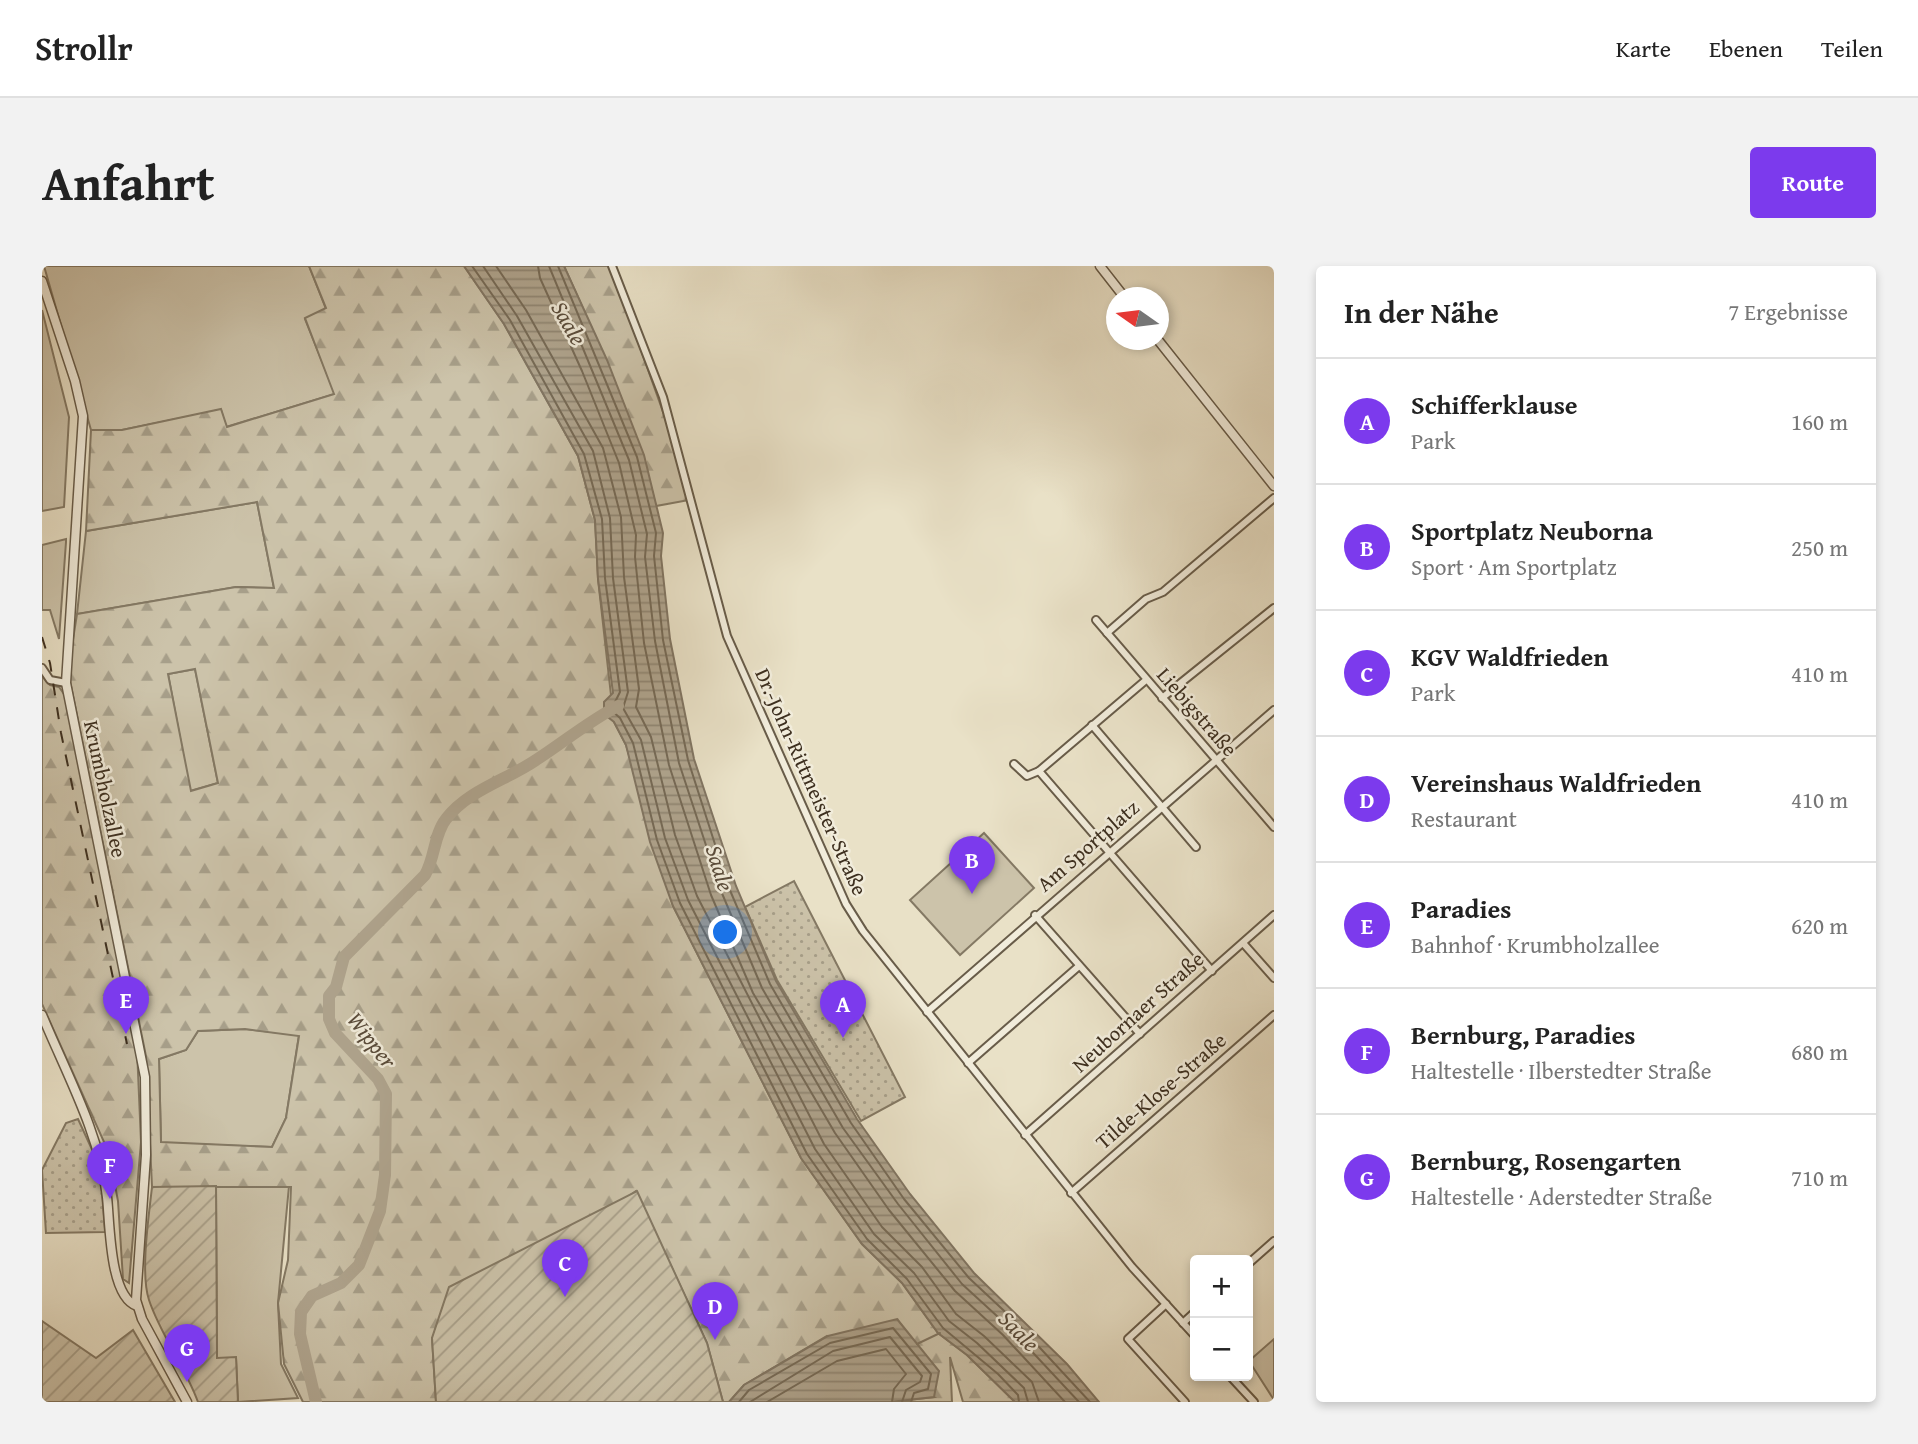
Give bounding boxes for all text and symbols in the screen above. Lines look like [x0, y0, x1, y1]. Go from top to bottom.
text: Strollr [35, 24, 133, 72]
text: Karte [1616, 31, 1671, 66]
text: Ebenen [1709, 31, 1783, 66]
text: Teilen [1821, 31, 1883, 66]
text: Anfahrt [42, 146, 215, 218]
button: Route [1750, 147, 1876, 218]
north arrow [1106, 287, 1169, 350]
text: In der Nähe [1344, 290, 1499, 334]
water label: Saale [544, 294, 595, 351]
text: 7 Ergebnisse [1728, 295, 1848, 328]
text: Schifferklause [1411, 385, 1578, 424]
text: A [1360, 405, 1374, 438]
text: 160 m [1791, 405, 1848, 438]
text: Park [1411, 424, 1455, 457]
text: Sportplatz Neuborna [1411, 511, 1653, 550]
text: B [1360, 531, 1374, 564]
text: 250 m [1791, 531, 1848, 564]
text: Sport · Am Sportplatz [1411, 550, 1617, 583]
text: KGV Waldfrieden [1411, 637, 1609, 676]
text: C [1360, 657, 1374, 690]
text: 410 m [1791, 657, 1848, 690]
street label: Liebigstraße [1150, 660, 1245, 763]
street label: Dr.-John-Rittmeister-Straße [747, 663, 876, 900]
text: Park [1411, 676, 1455, 709]
street label: Krumbholzallee [76, 717, 135, 860]
text: Vereinshaus Waldfrieden [1411, 763, 1701, 802]
text: D [1360, 783, 1374, 816]
text: 410 m [1791, 783, 1848, 816]
street label: Am Sportplatz [1030, 792, 1146, 899]
text: Restaurant [1411, 802, 1517, 835]
pin: B [949, 836, 995, 894]
water label: Saale [698, 841, 743, 895]
text: Paradies [1411, 889, 1511, 928]
text: E [1361, 909, 1373, 942]
text: 620 m [1791, 909, 1848, 942]
your location [708, 915, 742, 949]
text: Bahnhof · Krumbholzallee [1411, 928, 1660, 961]
street label: Neubornaer Straße [1065, 944, 1211, 1079]
pin: E [103, 976, 149, 1034]
pin: A [820, 980, 866, 1038]
water label: Wipper [340, 1004, 406, 1076]
text: Bernburg, Paradies [1411, 1015, 1635, 1054]
street label: Tilde-Klose-Straße [1088, 1025, 1233, 1156]
text: F [1361, 1035, 1373, 1068]
text: 680 m [1791, 1035, 1848, 1068]
text: Haltestelle · Ilberstedter Straße [1411, 1054, 1711, 1087]
pin: F [87, 1141, 133, 1199]
text: Bernburg, Rosengarten [1411, 1141, 1681, 1180]
text: G [1360, 1161, 1374, 1194]
text: 710 m [1791, 1161, 1848, 1194]
text: Haltestelle · Aderstedter Straße [1411, 1180, 1712, 1213]
pin: C [542, 1239, 588, 1297]
map controls [1190, 1255, 1253, 1381]
button: + [1190, 1255, 1253, 1318]
pin: D [692, 1282, 738, 1340]
water label: Saale [991, 1302, 1047, 1359]
button: − [1190, 1318, 1253, 1381]
pin: G [164, 1324, 210, 1382]

